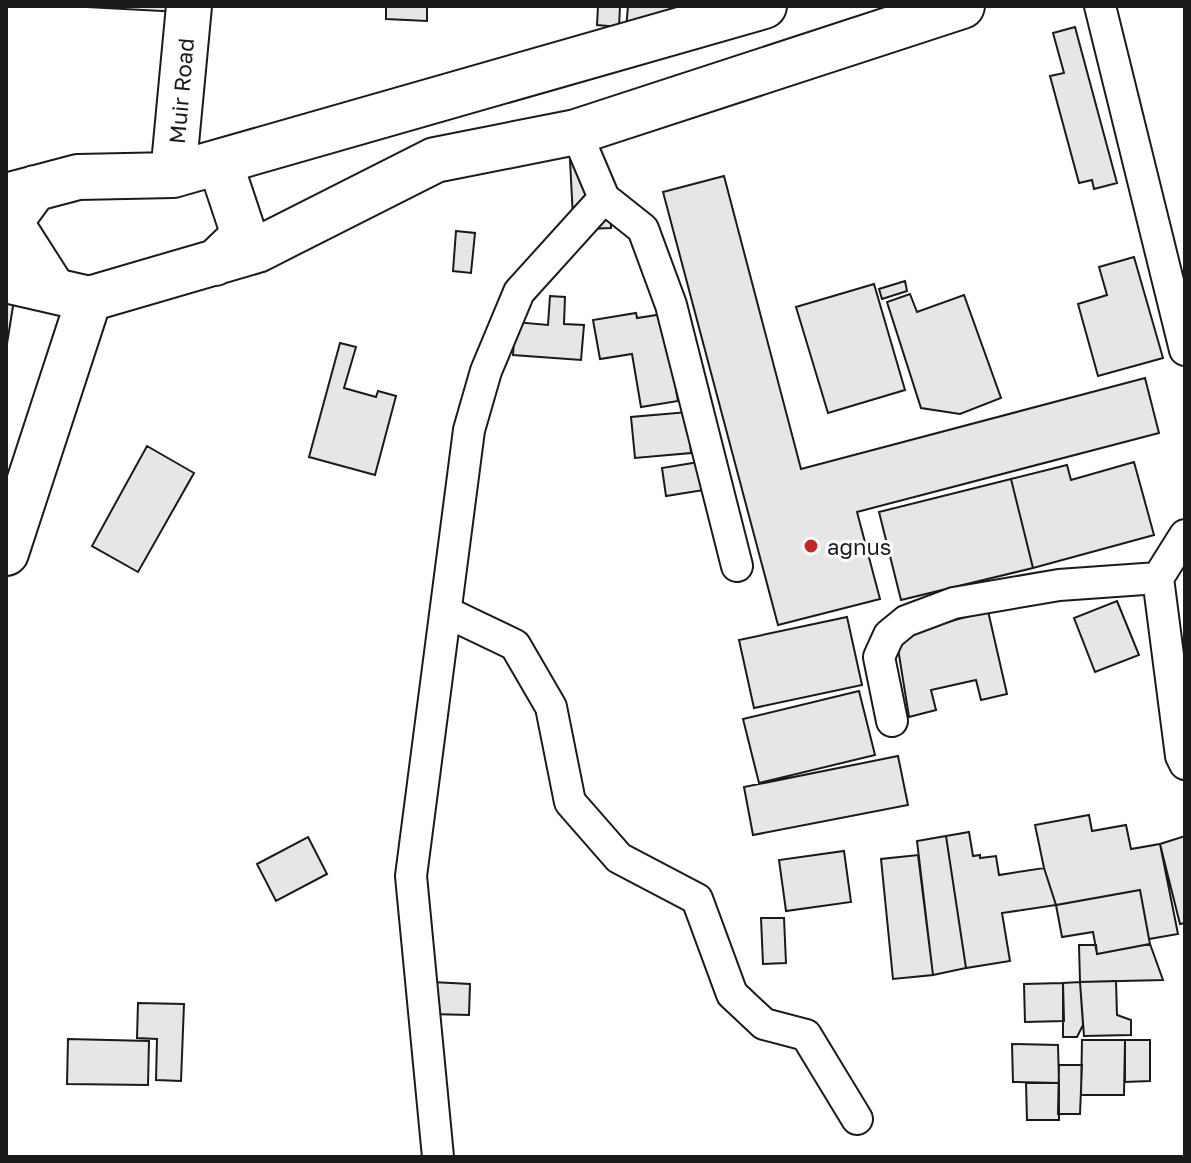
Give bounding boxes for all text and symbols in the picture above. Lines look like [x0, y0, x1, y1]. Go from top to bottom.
street label: Muir Road [163, 37, 199, 145]
place label: agnus [827, 533, 891, 560]
marker: agnus [802, 537, 820, 555]

